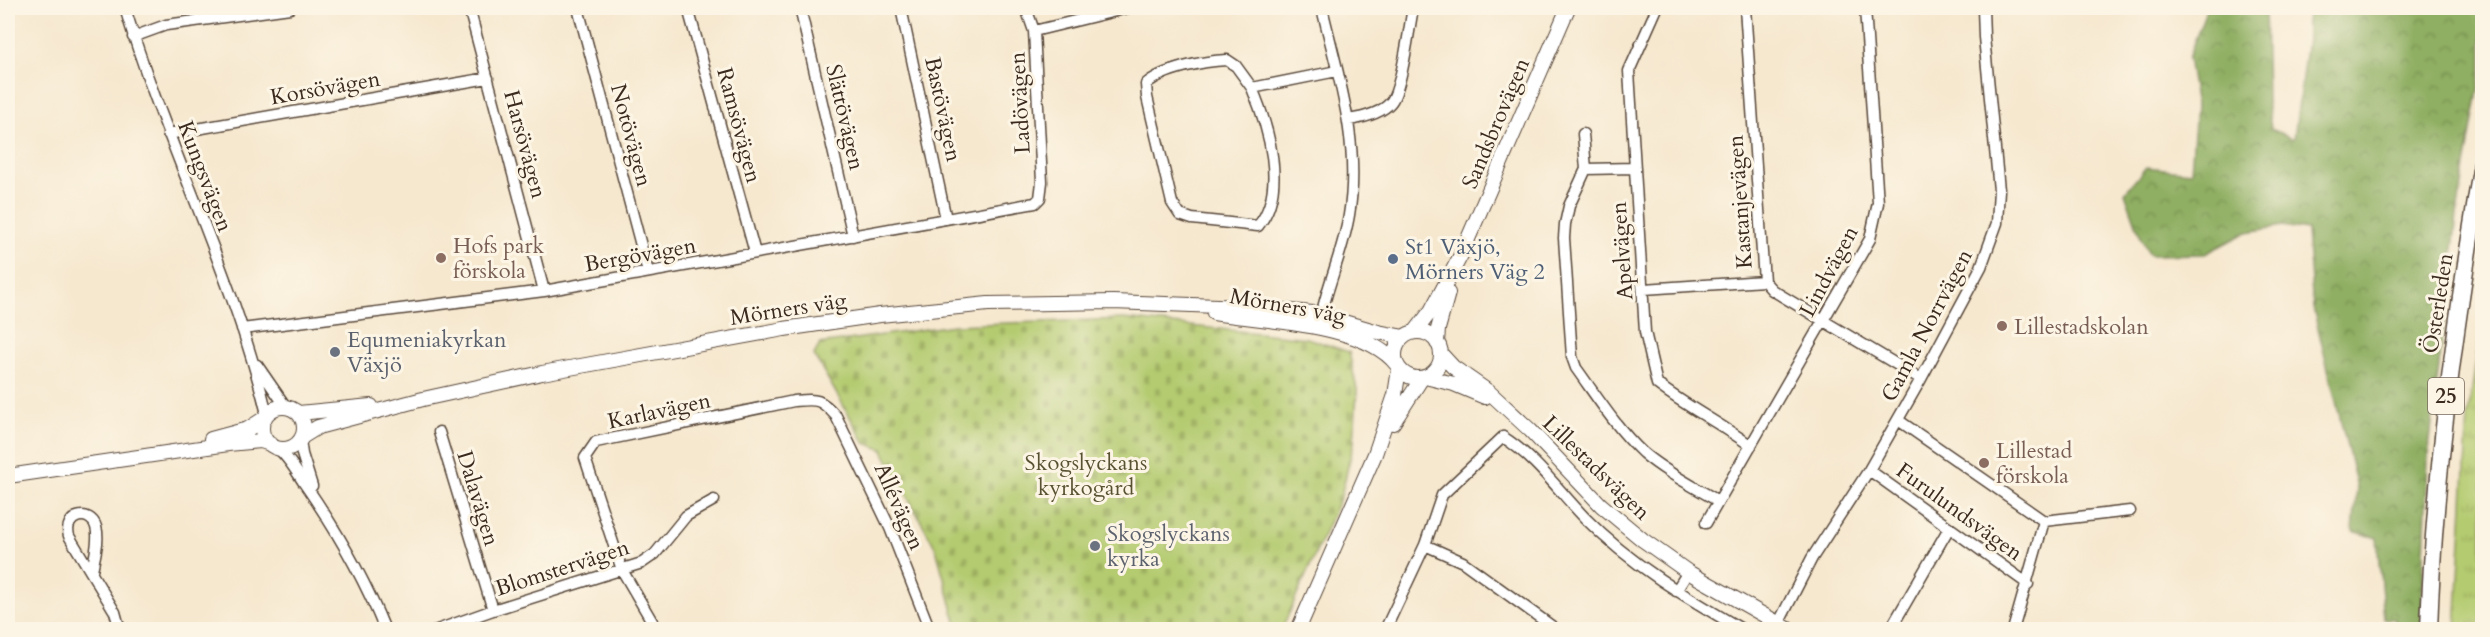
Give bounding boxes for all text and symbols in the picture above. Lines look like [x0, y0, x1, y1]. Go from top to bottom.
street label: Ladövägen [1002, 51, 1038, 155]
street label: Sandsbrovägen [1455, 53, 1537, 193]
street label: Bastövägen [917, 54, 969, 165]
street label: Slättövägen [818, 61, 872, 174]
street label: Korsövägen [268, 63, 383, 112]
street label: Ramsövägen [709, 64, 769, 187]
street label: Notövägen [603, 81, 659, 190]
street label: Harsövägen [496, 87, 554, 202]
street label: Kungsvägen [170, 117, 240, 236]
street label: Kastanjevägen [1720, 134, 1760, 270]
street label: Apelvägen [1604, 200, 1640, 301]
street label: Lindvägen [1792, 220, 1866, 322]
street label: Bergövägen [582, 230, 699, 280]
place label: Hofs park förskola [453, 231, 544, 286]
place label: St1 Växjö, Mörners Väg 2 [1405, 232, 1545, 287]
street label: Gamla Norrvägen [1874, 243, 1980, 407]
street label: Österleden [2415, 250, 2461, 355]
marker: Hofs park förskola [434, 251, 448, 265]
marker: St1 Växjö, Mörners Väg 2 [1386, 252, 1400, 266]
street label: Mörners väg [1227, 281, 1349, 331]
street label: Mörners väg [728, 285, 849, 333]
place label: Lillestadskolan [2014, 312, 2149, 342]
marker: Lillestadskolan [1995, 319, 2009, 333]
place label: Equmeniakyrkan Växjö [347, 325, 507, 380]
marker: Equmeniakyrkan Växjö [328, 345, 342, 359]
road number: 25 [2428, 378, 2464, 414]
street label: Karlavägen [605, 385, 714, 437]
street label: Lillestadsvägen [1536, 409, 1657, 527]
place label: Lillestad förskola [1996, 436, 2072, 491]
street label: Dalavägen [449, 447, 507, 550]
park label: Skogslyckans kyrkogård [1025, 448, 1147, 503]
street label: Furulundsvägen [1890, 456, 2029, 568]
marker: Lillestad förskola [1977, 456, 1991, 470]
street label: Allévägen [867, 458, 932, 555]
place label: Skogslyckans kyrka [1107, 519, 1230, 574]
street label: Blomstervägen [492, 532, 634, 604]
marker: Skogslyckans kyrka [1088, 539, 1102, 553]

